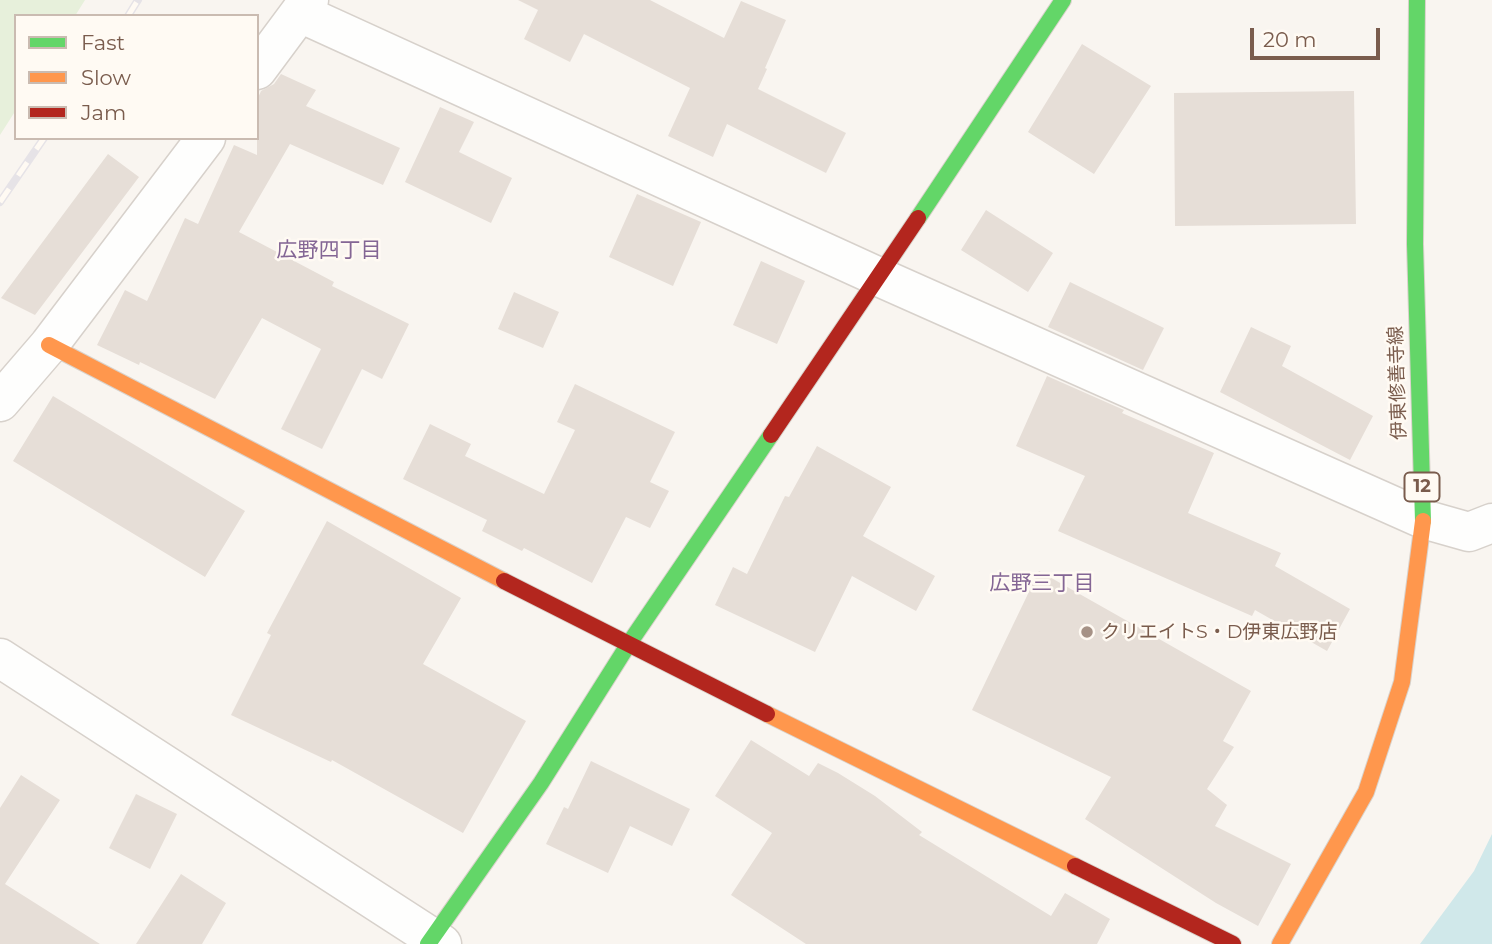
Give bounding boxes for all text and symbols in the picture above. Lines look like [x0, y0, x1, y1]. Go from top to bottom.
legend [14, 14, 259, 140]
scale bar [1254, 14, 1384, 58]
text: 20 m [1263, 27, 1317, 52]
text: Fast [81, 30, 125, 55]
text: Slow [81, 65, 131, 90]
text: Jam [81, 100, 126, 125]
district label: 広野四丁目 [277, 238, 381, 264]
street label: 伊東修善寺線 [1385, 326, 1411, 440]
road number: 12 [1404, 472, 1440, 502]
district label: 広野三丁目 [990, 571, 1094, 597]
place label: クリエイトS・D伊東広野店 [1101, 621, 1337, 643]
marker: クリエイトS・D伊東広野店 [1079, 624, 1095, 640]

